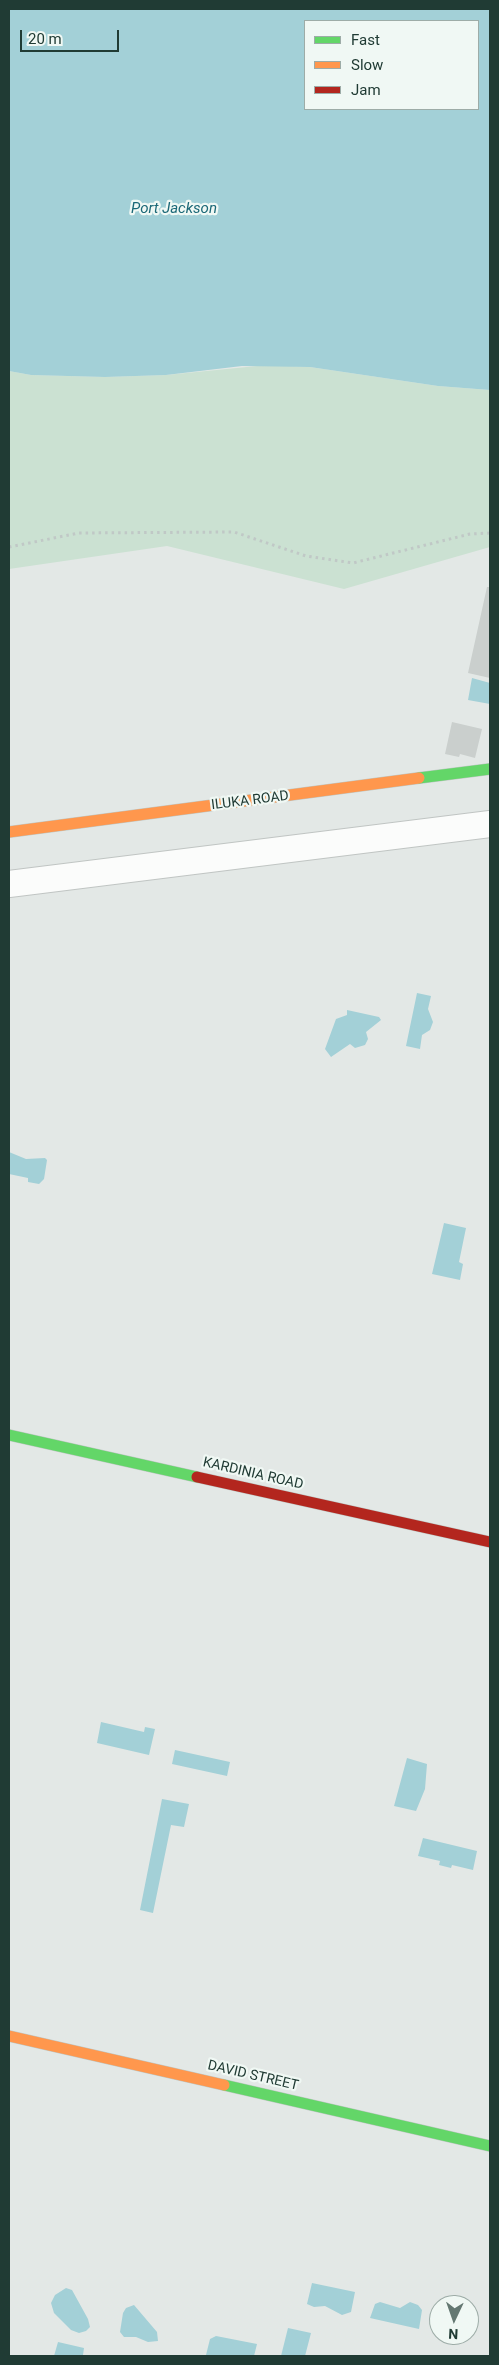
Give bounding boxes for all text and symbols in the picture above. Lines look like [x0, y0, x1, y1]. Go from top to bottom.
scale bar [22, 20, 121, 52]
legend [304, 20, 479, 110]
text: 20 m [28, 30, 62, 48]
text: Fast [351, 31, 380, 49]
text: Slow [351, 56, 383, 74]
text: Jam [351, 81, 381, 99]
water label: Port Jackson [131, 200, 217, 218]
street label: ILUKA ROAD [210, 788, 290, 814]
street label: KARDINIA ROAD [201, 1454, 305, 1494]
street label: DAVID STREET [206, 2057, 300, 2095]
north arrow [429, 2295, 479, 2345]
text: N [448, 2326, 459, 2342]

